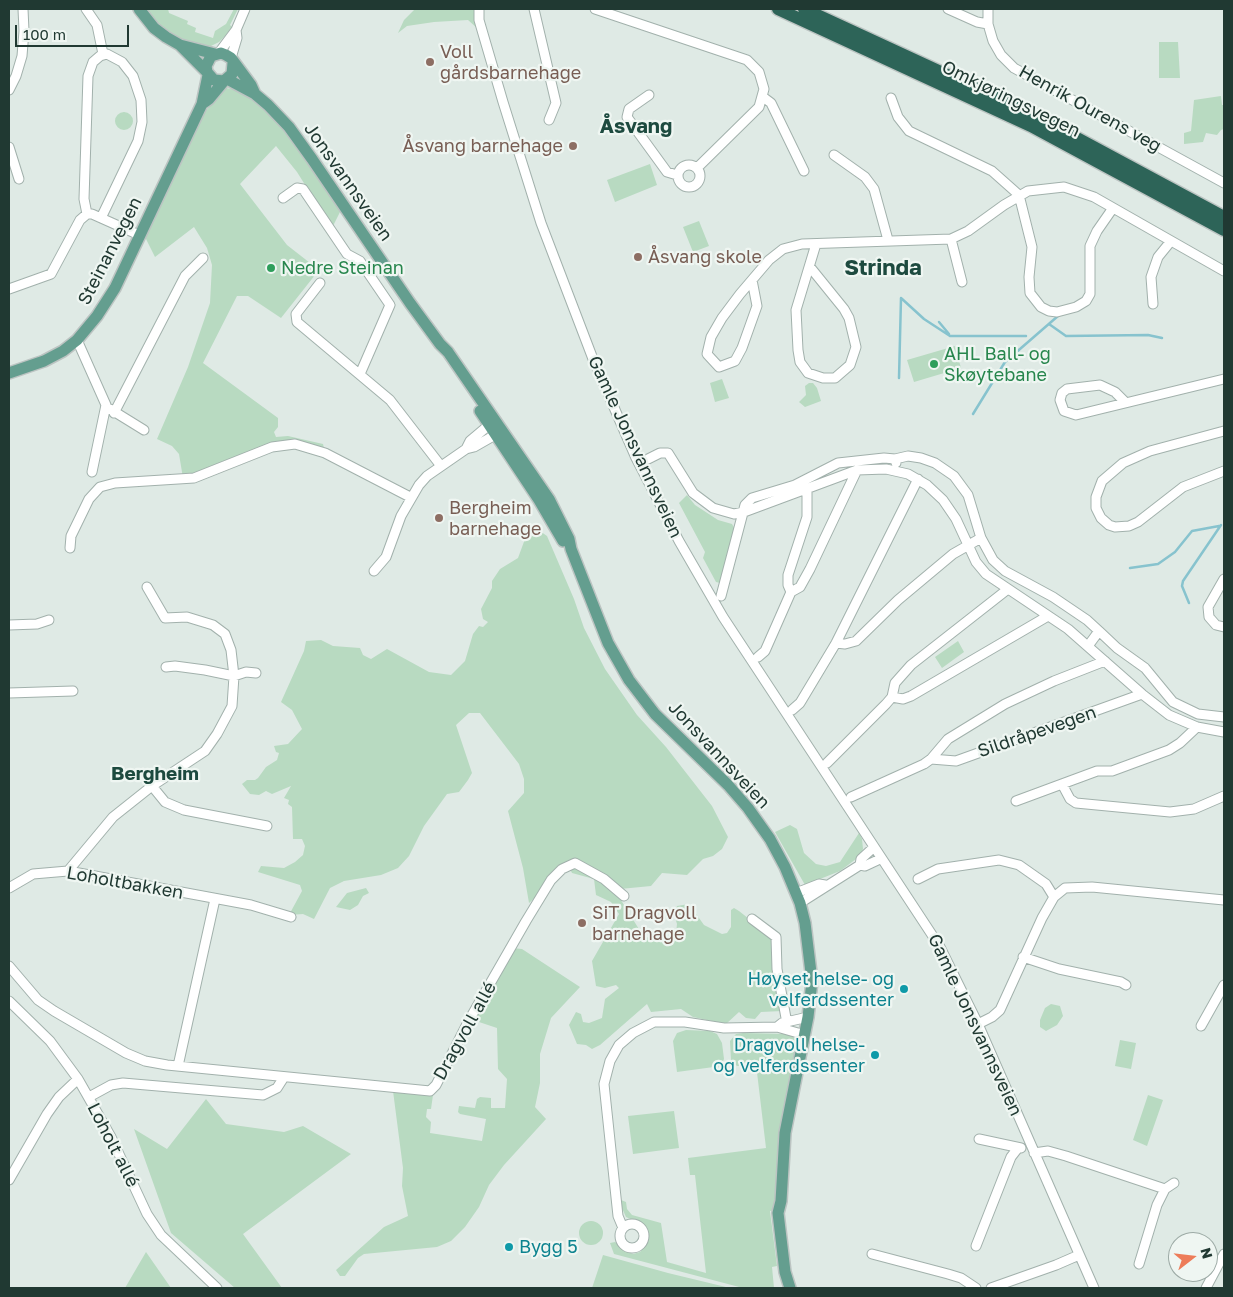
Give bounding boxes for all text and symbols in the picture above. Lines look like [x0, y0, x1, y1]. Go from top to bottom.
scale bar [18, 15, 131, 47]
text: 100 m [23, 25, 66, 43]
place label: Voll gårdsbarnehage [440, 41, 581, 84]
marker: Voll gårdsbarnehage [424, 56, 436, 68]
street label: Omkjøringsvegen [938, 56, 1084, 142]
street label: Henrik Ourens veg [1015, 61, 1165, 157]
district label: Åsvang [600, 115, 672, 139]
street label: Jonsvannsveien [299, 119, 397, 245]
place label: Åsvang barnehage [403, 135, 563, 157]
marker: Åsvang barnehage [567, 140, 579, 152]
street label: Steinanvegen [74, 193, 146, 309]
place label: Åsvang skole [648, 246, 762, 268]
marker: Åsvang skole [632, 251, 644, 263]
district label: Strinda [844, 255, 922, 281]
place label: Nedre Steinan [281, 257, 404, 279]
marker: Nedre Steinan [265, 262, 277, 274]
place label: AHL Ball- og Skøytebane [944, 343, 1051, 386]
street label: Gamle Jonsvannsveien [583, 352, 687, 542]
marker: AHL Ball- og Skøytebane [928, 358, 940, 370]
place label: Bergheim barnehage [449, 497, 542, 540]
marker: Bergheim barnehage [433, 512, 445, 524]
street label: Jonsvannsveien [664, 697, 774, 813]
street label: Sildråpevegen [975, 702, 1099, 762]
district label: Bergheim [111, 763, 199, 785]
street label: Loholtbakken [65, 862, 185, 904]
place label: SiT Dragvoll barnehage [592, 902, 697, 944]
marker: SiT Dragvoll barnehage [576, 917, 588, 929]
street label: Gamle Jonsvannsveien [923, 930, 1027, 1120]
place label: Høyset helse- og velferdssenter [747, 968, 894, 1011]
street label: Dragvoll allé [429, 978, 501, 1084]
marker: Høyset helse- og velferdssenter [898, 983, 910, 995]
place label: Dragvoll helse- og velferdssenter [713, 1034, 865, 1076]
marker: Dragvoll helse- og velferdssenter [869, 1049, 881, 1061]
street label: Loholt allé [83, 1099, 143, 1191]
north arrow [1168, 1232, 1218, 1282]
place label: Bygg 5 [519, 1236, 578, 1258]
marker: Bygg 5 [503, 1241, 515, 1253]
text: N [1197, 1246, 1217, 1260]

